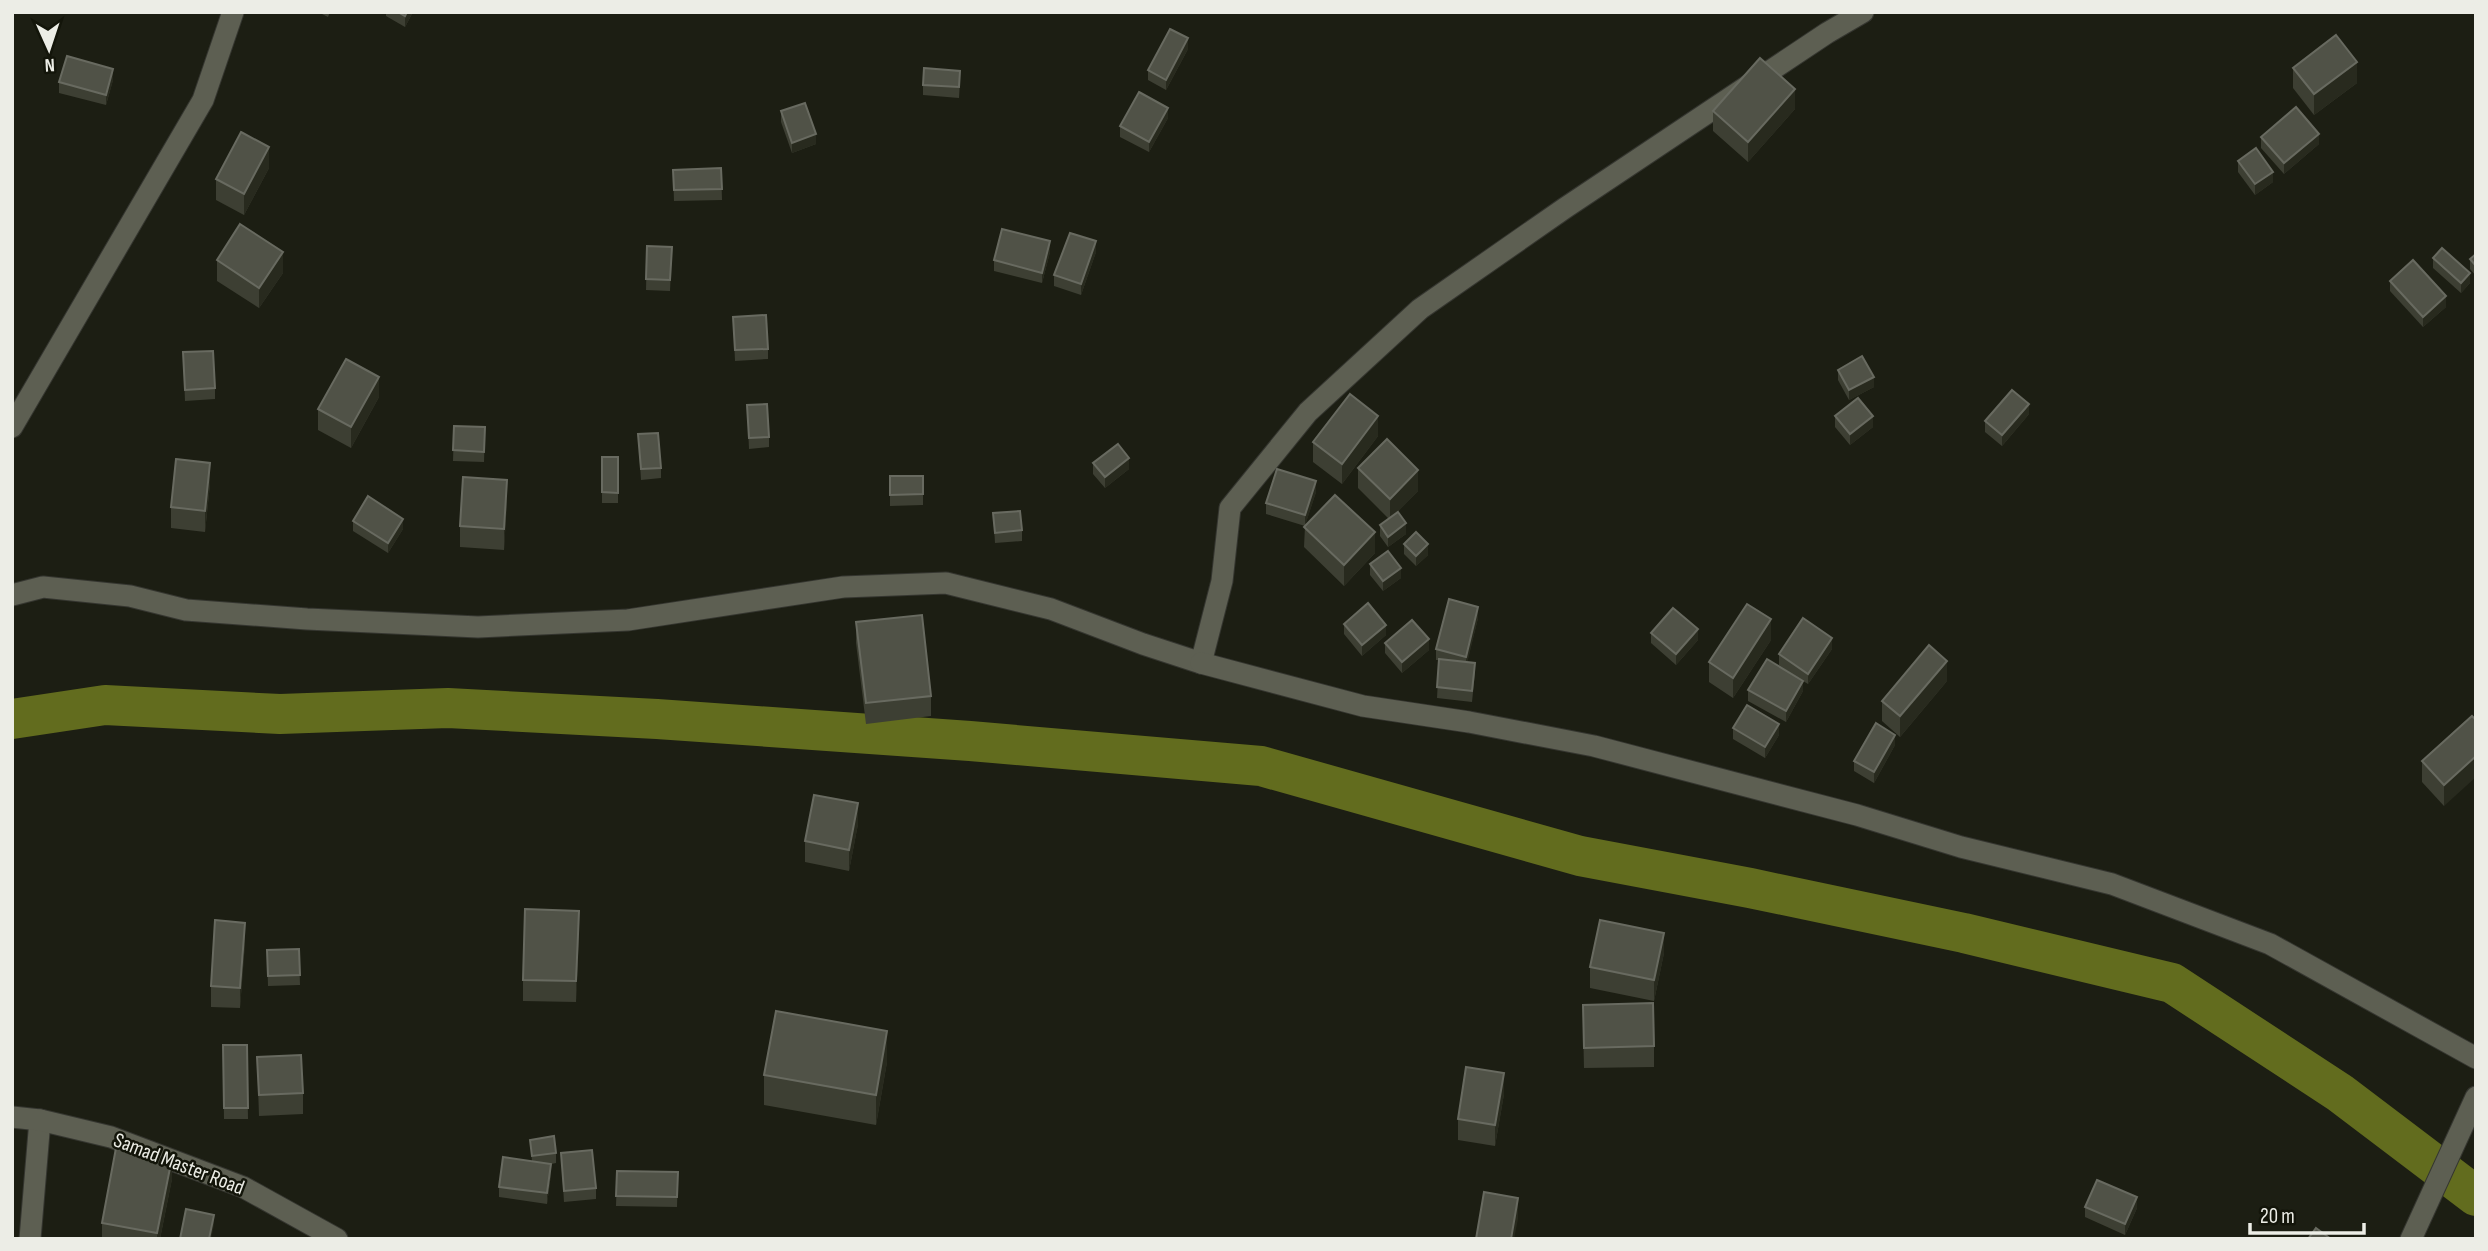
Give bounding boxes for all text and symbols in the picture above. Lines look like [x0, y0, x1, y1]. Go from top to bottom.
north arrow [14, 14, 84, 84]
text: N [44, 53, 55, 76]
street label: Samad Master Road [110, 1128, 248, 1200]
scale bar [2250, 1192, 2364, 1236]
text: 20 m [2260, 1204, 2295, 1229]

